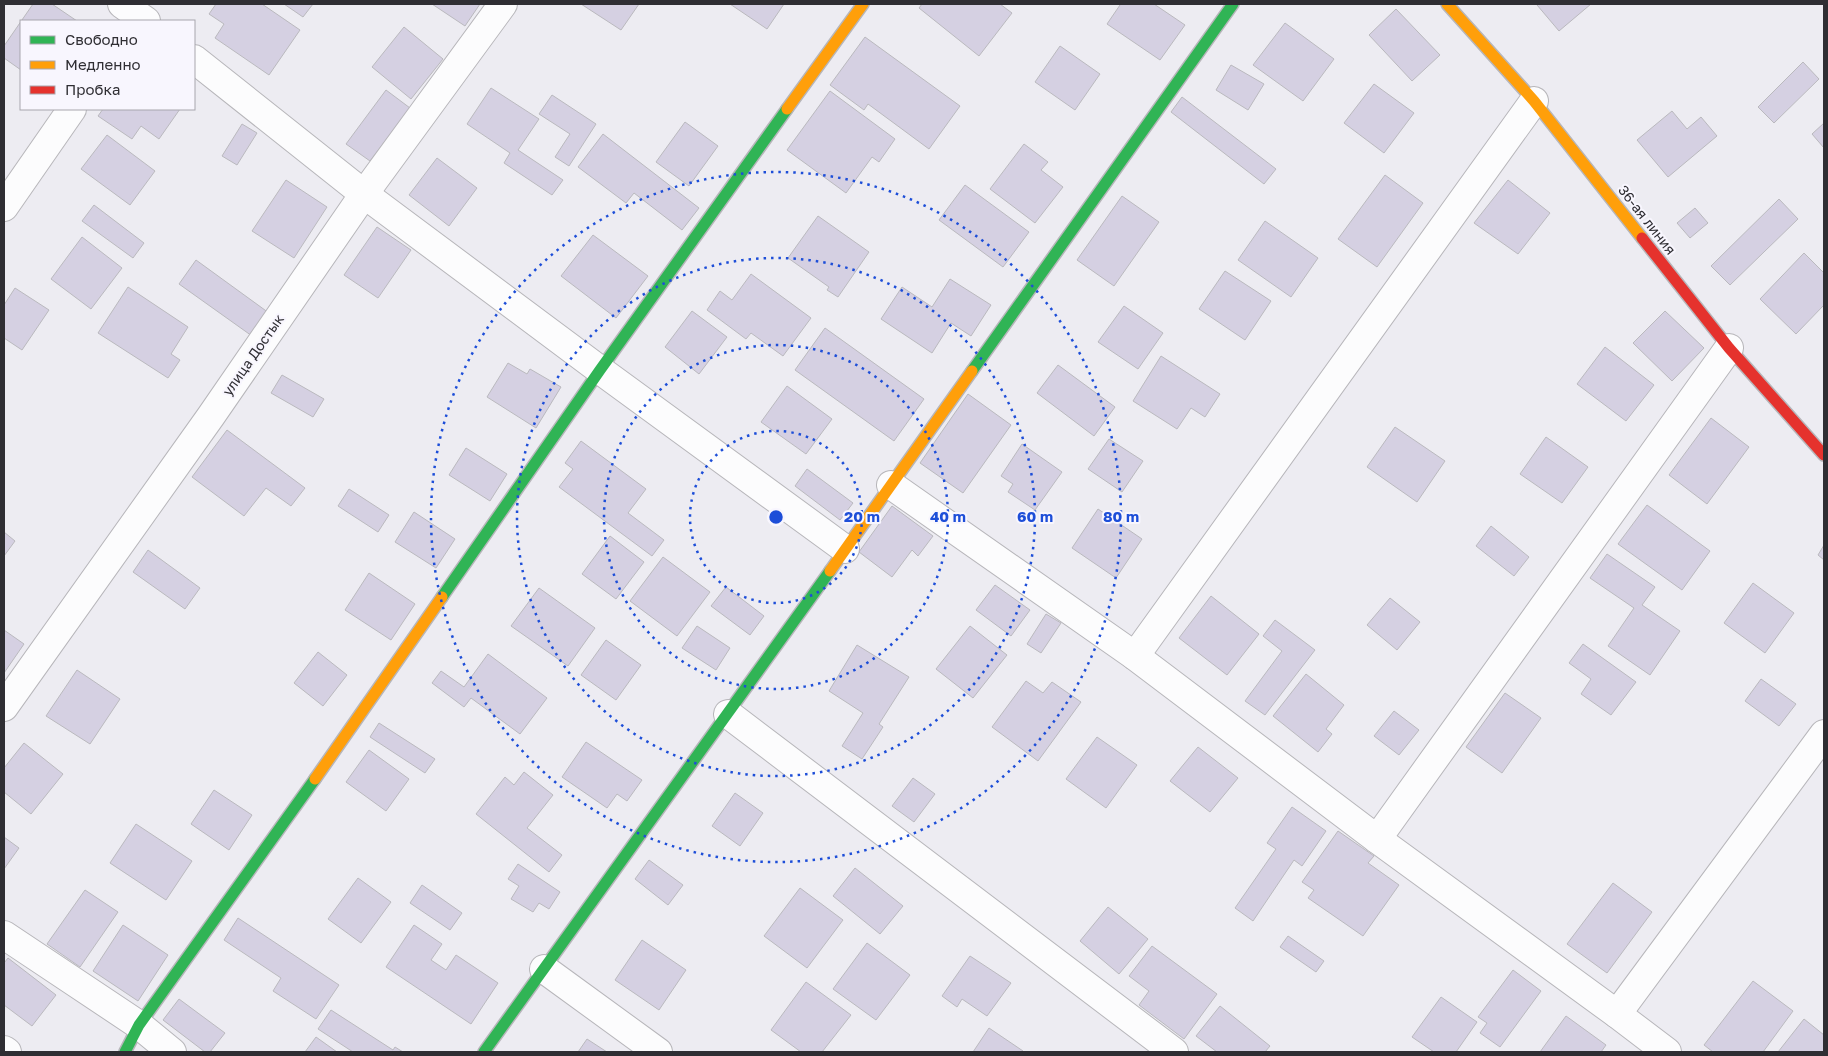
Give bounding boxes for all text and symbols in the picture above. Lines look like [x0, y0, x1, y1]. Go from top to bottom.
legend [20, 20, 195, 110]
text: Свободно [65, 30, 138, 48]
text: Медленно [65, 55, 141, 73]
text: Пробка [65, 80, 120, 98]
street label: 36-ая линия [1615, 182, 1680, 258]
street label: улица Достык [218, 311, 287, 399]
text: 20 m [844, 507, 880, 525]
text: 40 m [930, 507, 966, 525]
text: 60 m [1017, 507, 1053, 525]
text: 80 m [1103, 507, 1139, 525]
centre of rings [767, 508, 785, 526]

